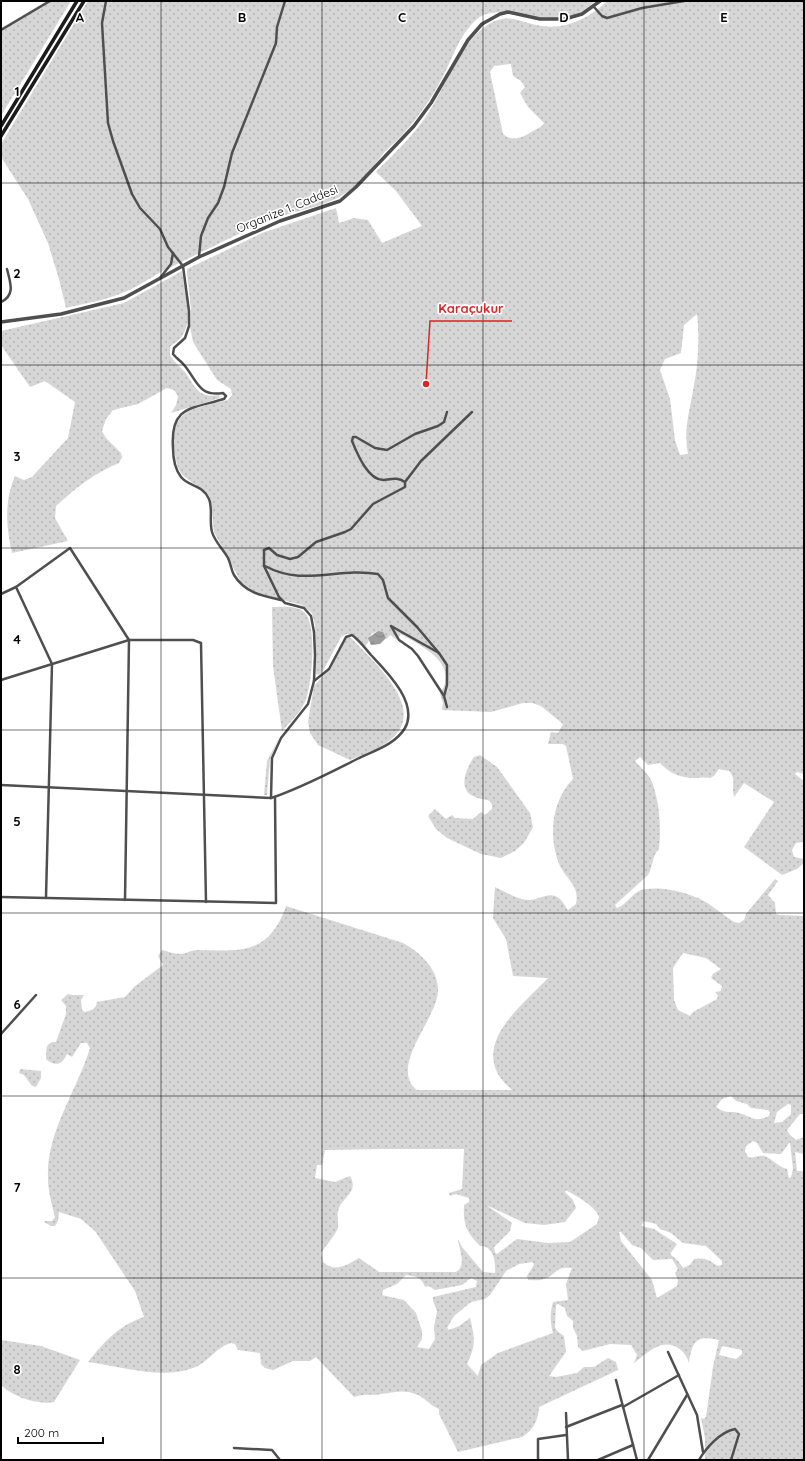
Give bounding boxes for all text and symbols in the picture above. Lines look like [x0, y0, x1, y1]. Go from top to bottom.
text: A [76, 9, 85, 25]
text: B [238, 9, 246, 25]
text: C [398, 9, 406, 25]
text: D [559, 9, 569, 25]
text: E [720, 9, 728, 25]
text: 1 [14, 83, 20, 99]
street label: Organize 1. Caddesi [234, 181, 340, 236]
text: 2 [13, 265, 21, 281]
callout: Karaçukur [430, 296, 512, 321]
text: Karaçukur [438, 300, 504, 316]
text: 3 [14, 448, 21, 464]
text: 4 [13, 631, 21, 647]
text: 5 [13, 813, 21, 829]
text: 6 [13, 996, 21, 1012]
text: 7 [13, 1179, 21, 1195]
text: 8 [13, 1361, 21, 1377]
scale bar [18, 1419, 103, 1445]
text: 200 m [24, 1425, 59, 1440]

